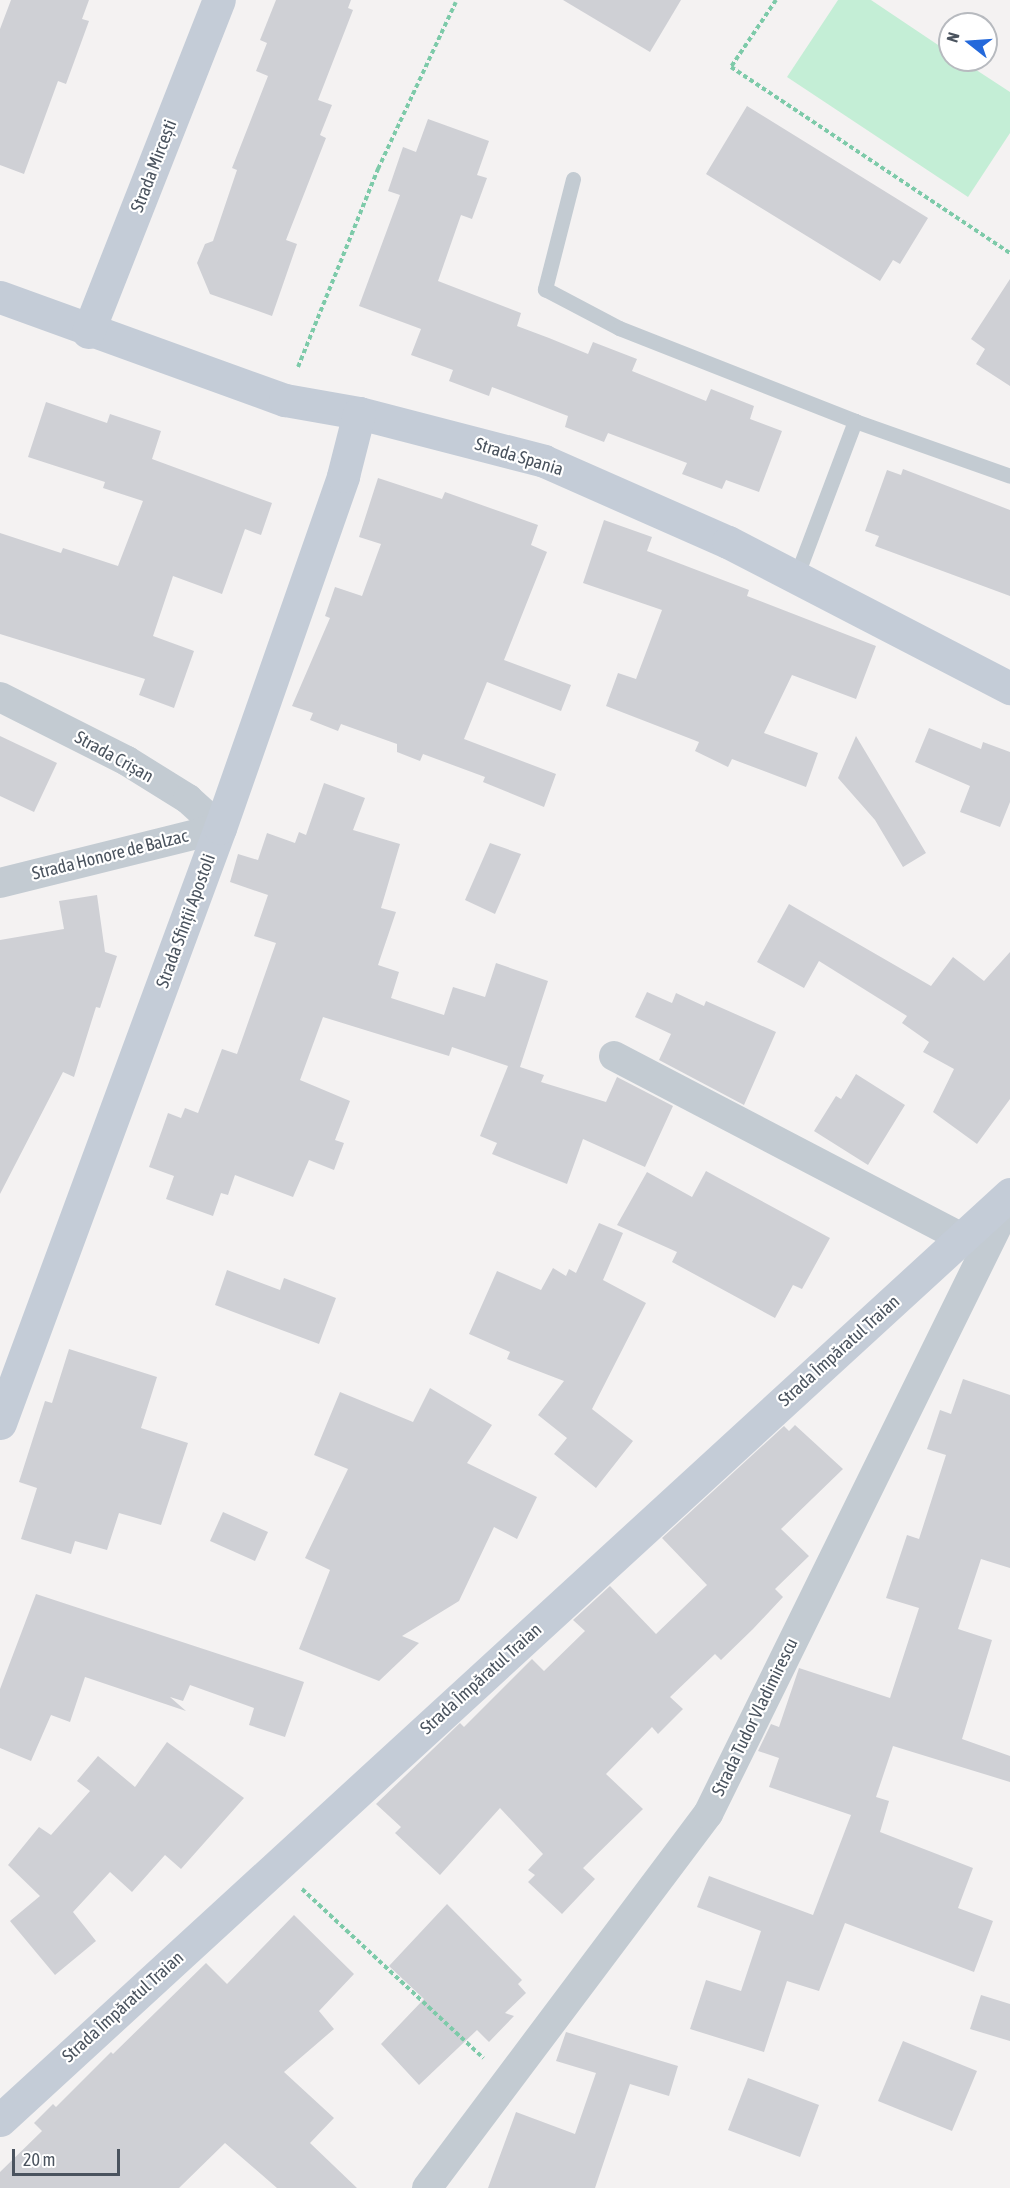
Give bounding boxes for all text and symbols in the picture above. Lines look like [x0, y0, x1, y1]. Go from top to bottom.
north arrow [938, 12, 998, 72]
text: N [943, 30, 963, 44]
street label: Strada Mircești [126, 117, 182, 215]
street label: Strada Spania [472, 433, 566, 481]
street label: Strada Crișan [71, 727, 157, 787]
street label: Strada Honore de Balzac [30, 825, 190, 885]
street label: Strada Sfinții Apostoli [152, 851, 220, 991]
street label: Strada Împăratul Traian [774, 1291, 904, 1411]
street label: Strada Împăratul Traian [416, 1619, 546, 1739]
street label: Strada Tudor Vladimirescu [707, 1635, 803, 1799]
street label: Strada Împăratul Traian [58, 1947, 188, 2067]
scale bar [15, 2137, 123, 2175]
text: 20 m [23, 2149, 55, 2170]

